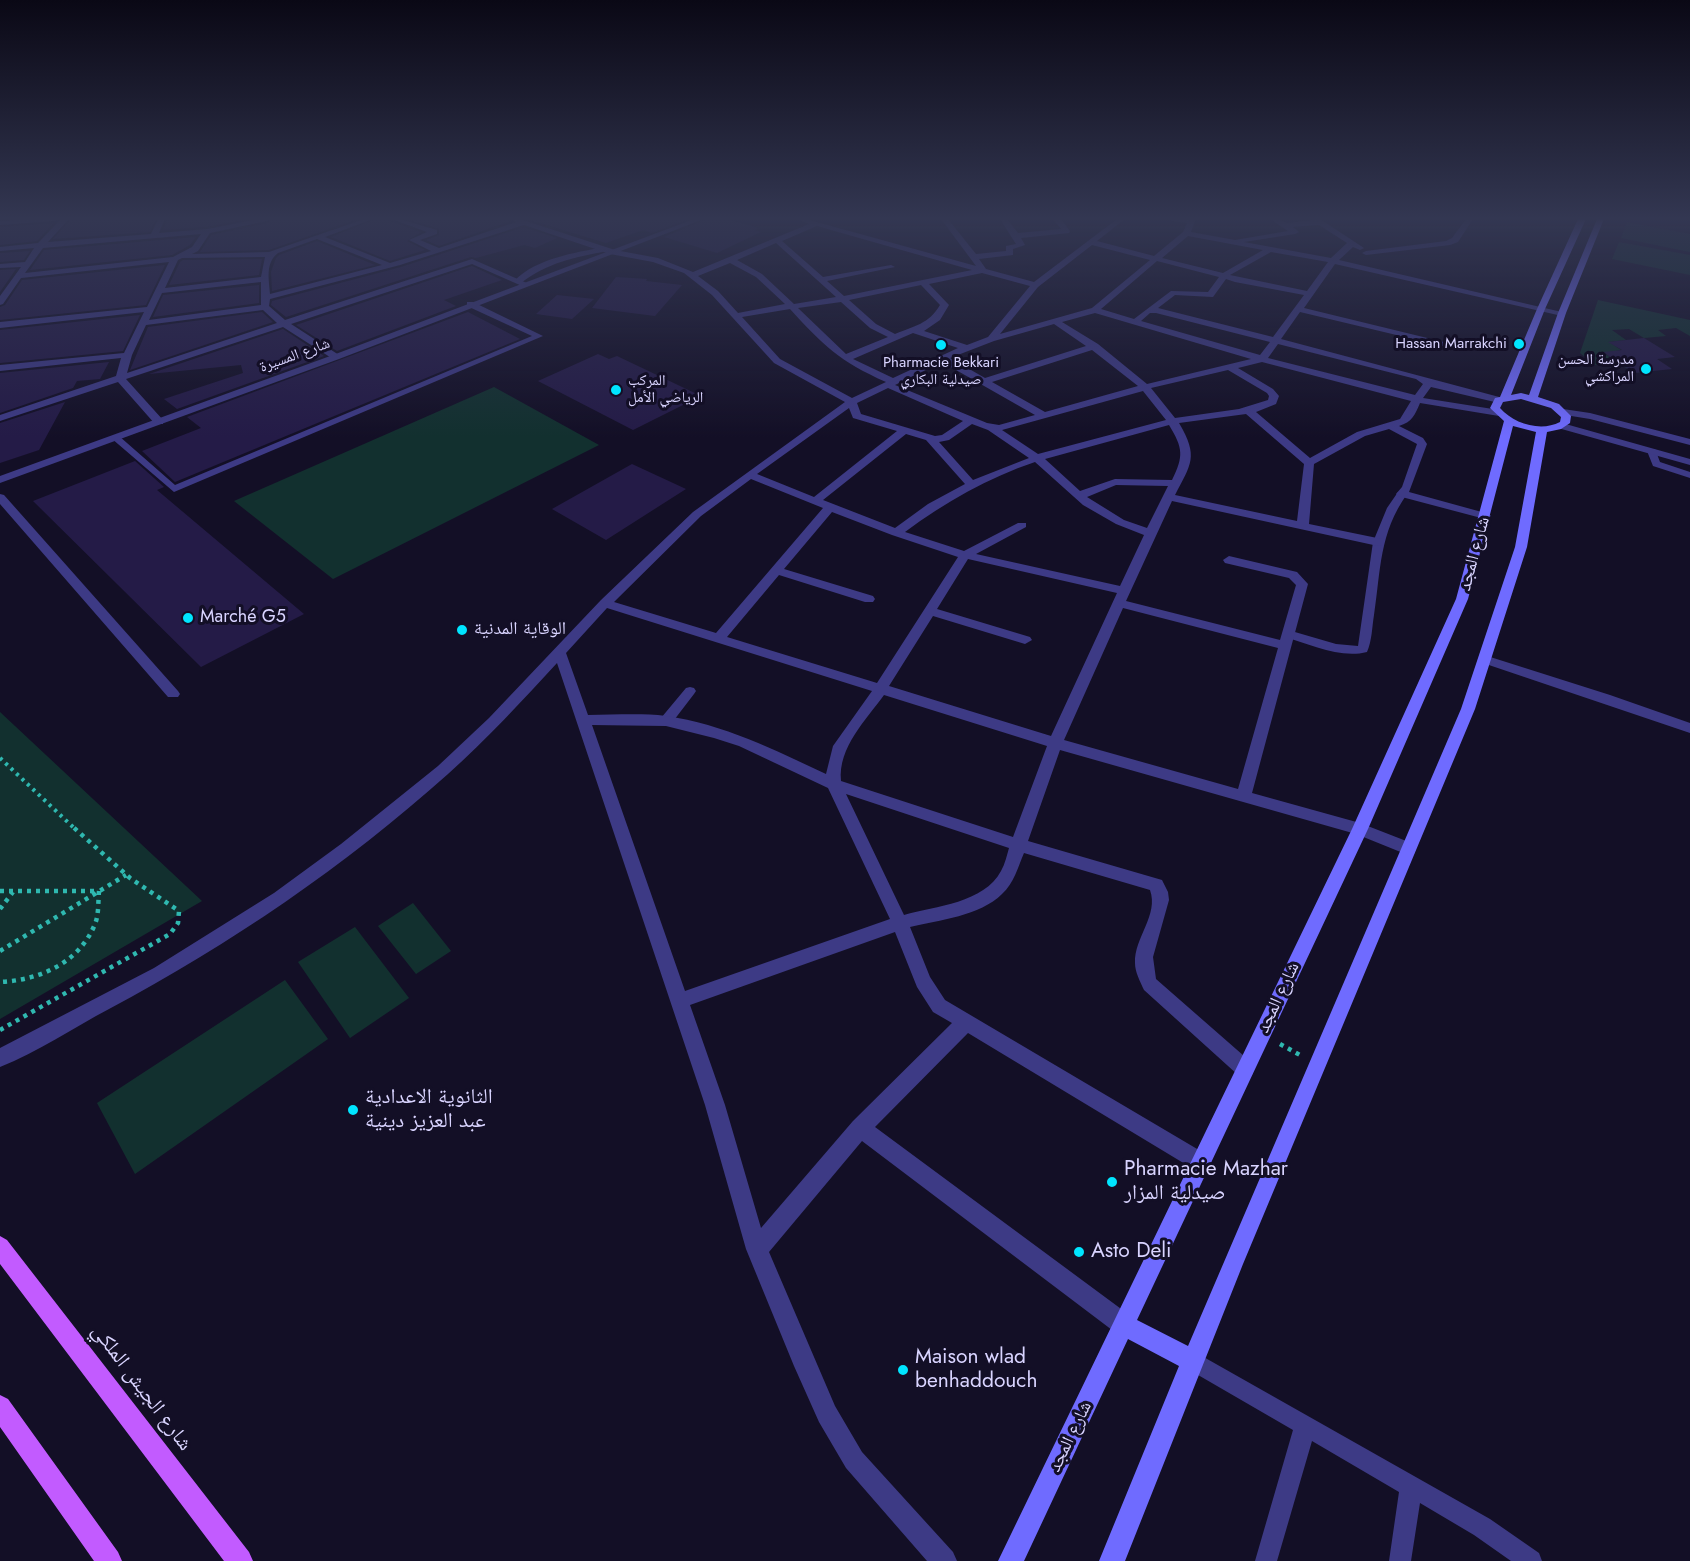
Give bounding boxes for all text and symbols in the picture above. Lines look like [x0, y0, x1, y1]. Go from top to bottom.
street label: شارع المسيرة [257, 335, 333, 377]
place label: Hassan Marrakchi [1395, 335, 1507, 353]
marker: Hassan Marrakchi [1512, 337, 1526, 351]
marker: Pharmacie Bekkari صيدلية البكاري [934, 338, 948, 352]
place label: مدرسة الحسن المراكشي [1558, 351, 1634, 386]
place label: Pharmacie Bekkari صيدلية البكاري [883, 354, 999, 389]
marker: مدرسة الحسن المراكشي [1639, 362, 1653, 376]
place label: المركب الرياضي الأمل [628, 372, 703, 407]
marker: المركب الرياضي الأمل [609, 383, 623, 397]
street label: شارع المجد [1455, 515, 1495, 593]
place label: Marché G5 [200, 607, 286, 629]
marker: Marché G5 [181, 611, 195, 625]
place label: الوقاية المدنية [474, 619, 566, 641]
marker: الوقاية المدنية [455, 623, 469, 637]
street label: شارع المجد [1253, 959, 1305, 1037]
place label: الثانوية الاعدادية عبد العزيز دينية [365, 1085, 493, 1135]
marker: الثانوية الاعدادية عبد العزيز دينية [346, 1103, 360, 1117]
place label: Pharmacie Mazhar صيدلية المزار [1124, 1157, 1288, 1207]
marker: Pharmacie Mazhar صيدلية المزار [1105, 1175, 1119, 1189]
place label: Asto Deli [1091, 1239, 1172, 1265]
marker: Asto Deli [1072, 1245, 1086, 1259]
street label: شارع الجيش الملكي [85, 1320, 197, 1456]
place label: Maison wlad benhaddouch [915, 1345, 1037, 1395]
marker: Maison wlad benhaddouch [896, 1363, 910, 1377]
street label: شارع المجد [1045, 1398, 1097, 1476]

